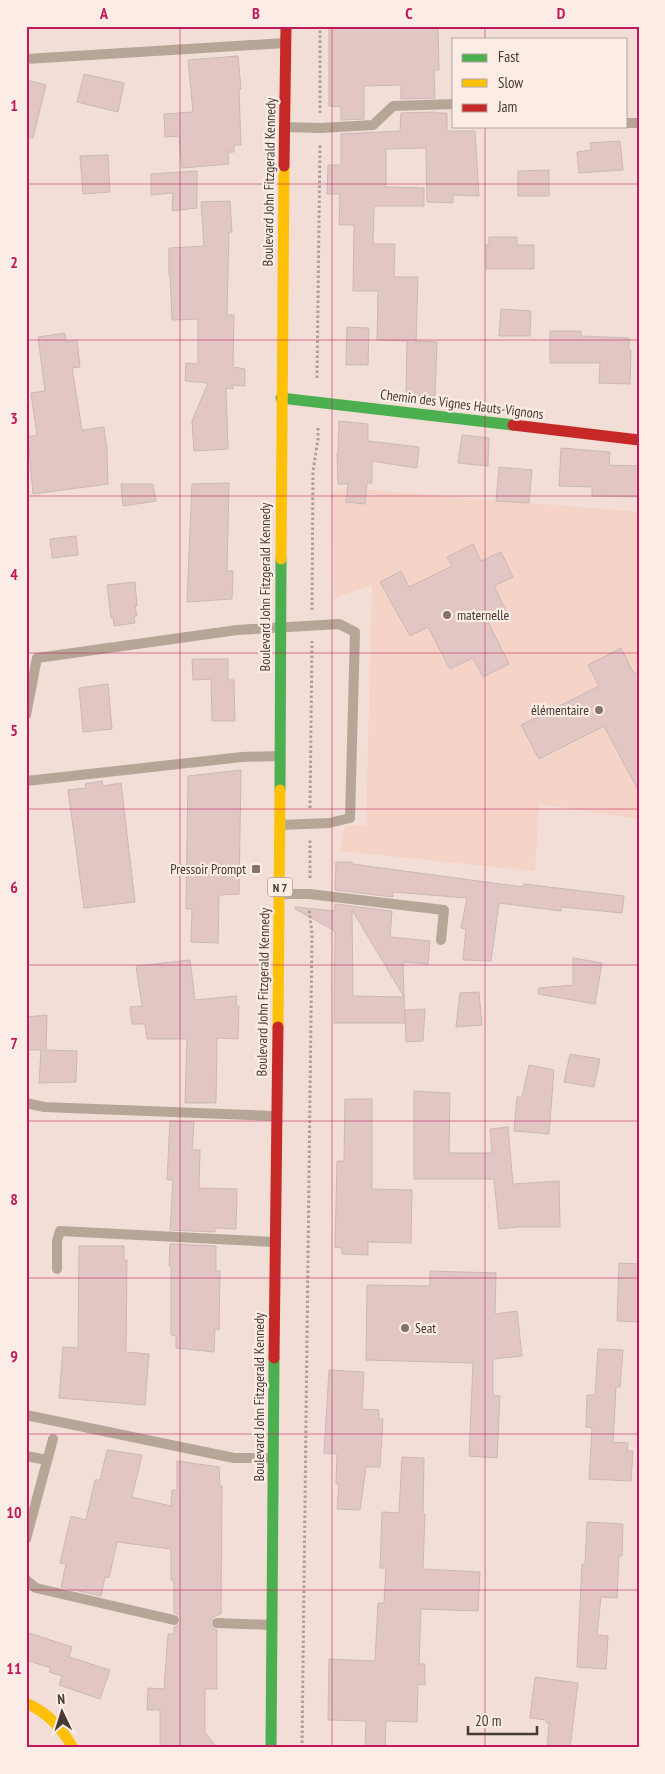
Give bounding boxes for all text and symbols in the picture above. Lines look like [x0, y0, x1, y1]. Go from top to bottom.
text: A [99, 3, 109, 23]
text: B [252, 3, 260, 23]
text: C [405, 3, 413, 23]
text: D [557, 3, 566, 23]
legend [452, 38, 628, 128]
text: Fast [498, 47, 519, 66]
text: Slow [498, 73, 523, 92]
text: 1 [10, 95, 18, 115]
street label: Boulevard John Fitzgerald Kennedy [259, 97, 279, 267]
text: Jam [497, 97, 517, 116]
text: 2 [10, 252, 18, 272]
street label: Chemin des Vignes Hauts-Vignons [379, 385, 545, 423]
text: 3 [10, 408, 18, 428]
street label: Boulevard John Fitzgerald Kennedy [256, 502, 274, 671]
text: 4 [10, 564, 18, 584]
place label: maternelle [457, 606, 510, 624]
marker: maternelle [441, 609, 453, 621]
place label: élémentaire [531, 701, 589, 719]
marker: élémentaire [593, 704, 605, 716]
text: 5 [10, 720, 18, 740]
place label: Pressoir Prompt [170, 860, 246, 878]
marker: Pressoir Prompt [250, 863, 262, 875]
text: 6 [10, 877, 18, 897]
road number: N 7 [268, 878, 292, 896]
street label: Boulevard John Fitzgerald Kennedy [253, 907, 273, 1077]
text: 7 [10, 1033, 18, 1053]
text: 8 [10, 1189, 18, 1209]
street label: Boulevard John Fitzgerald Kennedy [250, 1312, 268, 1481]
place label: Seat [415, 1319, 436, 1337]
marker: Seat [399, 1322, 411, 1334]
text: 9 [10, 1346, 18, 1366]
text: 10 [6, 1502, 22, 1522]
text: 11 [6, 1658, 22, 1678]
north arrow [38, 1686, 88, 1736]
text: N [57, 1690, 65, 1708]
scale bar [468, 1704, 536, 1736]
text: 20 m [475, 1711, 501, 1730]

